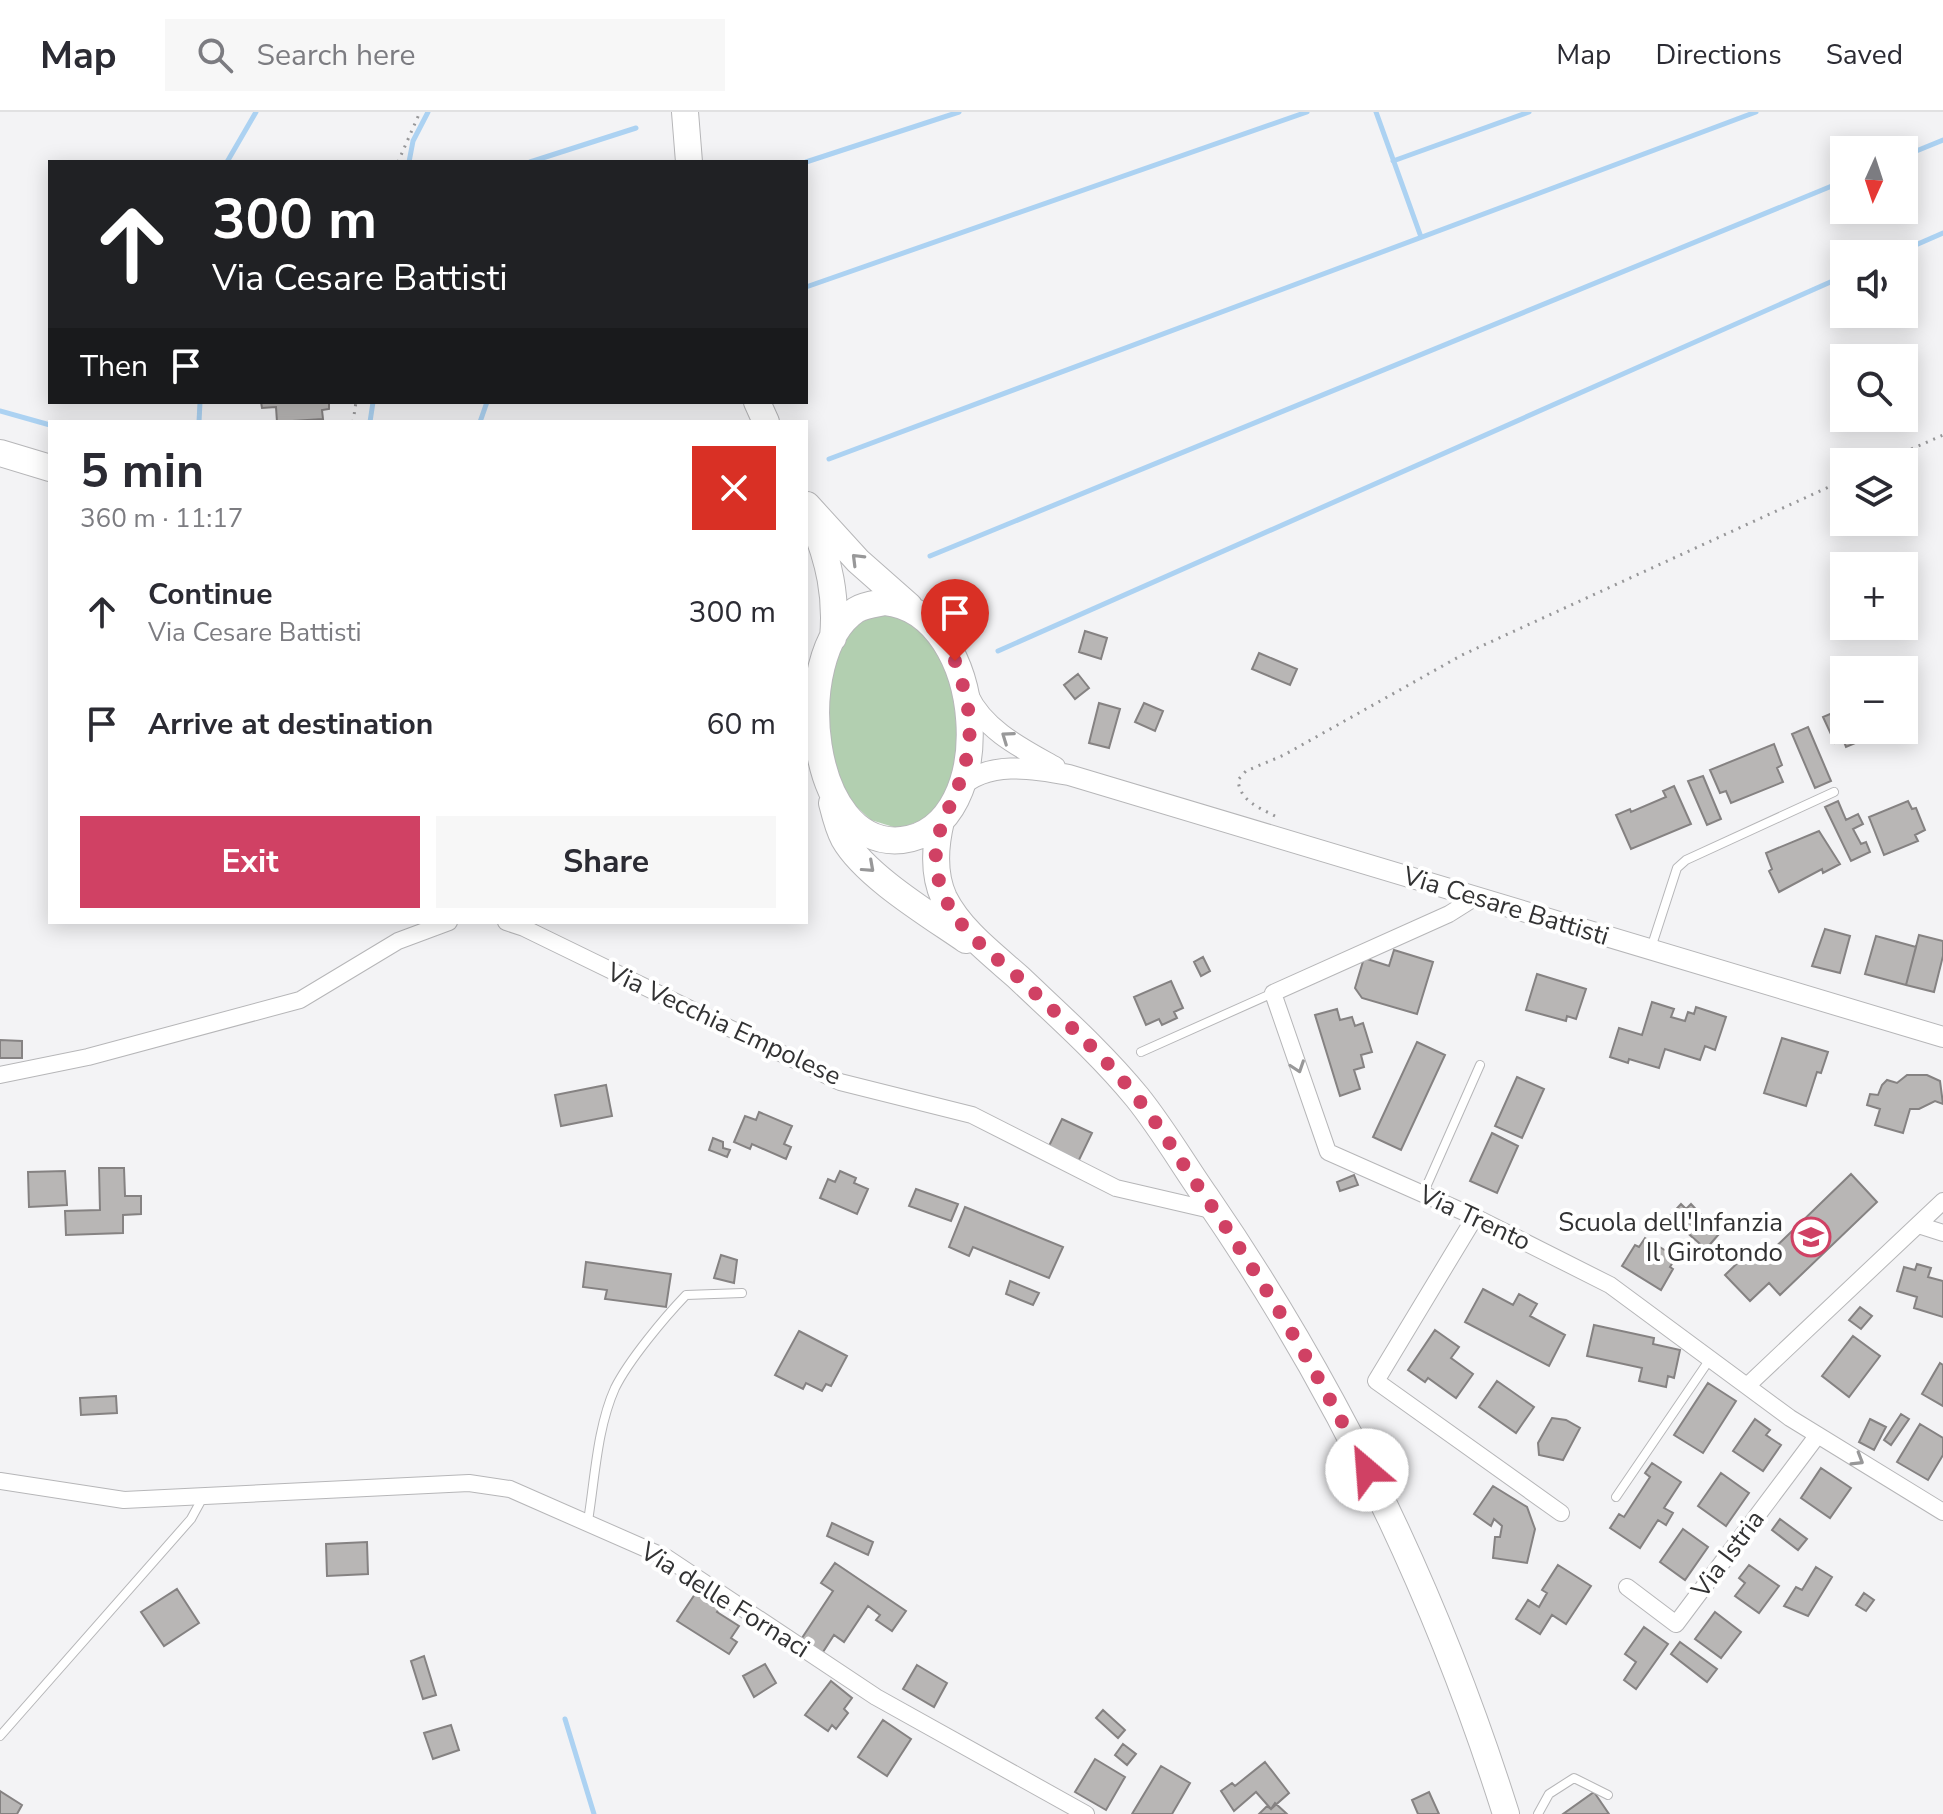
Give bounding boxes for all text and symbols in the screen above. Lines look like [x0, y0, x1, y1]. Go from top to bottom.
search box [165, 19, 725, 91]
text: Map [40, 30, 117, 81]
icon: search [193, 33, 237, 77]
text: Search here [257, 35, 416, 76]
text: Map [1556, 36, 1611, 74]
text: Directions [1655, 36, 1782, 74]
text: Saved [1826, 36, 1903, 74]
north arrow [1830, 136, 1918, 224]
map controls [1830, 136, 1918, 744]
text: 300 m [212, 181, 377, 258]
icon: ahead [80, 192, 184, 296]
button: sound [1830, 240, 1918, 328]
text: Via Cesare Battisti [212, 254, 508, 303]
icon: arrive [164, 344, 208, 388]
button: search [1830, 344, 1918, 432]
text: Then [80, 346, 148, 387]
text: 5 min [80, 438, 204, 504]
button: close [692, 446, 776, 530]
button: layers [1830, 448, 1918, 536]
text: 360 m · 11:17 [80, 501, 243, 536]
button: + [1830, 552, 1918, 640]
one-way arrow [852, 554, 866, 569]
text: Continue [148, 574, 273, 615]
pin [921, 579, 989, 661]
icon: ahead [80, 590, 124, 634]
icon: arrive [933, 591, 977, 635]
text: 300 m [689, 592, 776, 633]
text: Via Cesare Battisti [148, 615, 362, 650]
button: − [1830, 656, 1918, 744]
icon: arrive [80, 702, 124, 746]
text: Arrive at destination [148, 704, 433, 745]
text: 60 m [707, 704, 776, 745]
one-way arrow [1001, 732, 1015, 747]
button: Exit [80, 816, 420, 908]
button: Share [436, 816, 776, 908]
one-way arrow [860, 857, 875, 871]
street label: Via Cesare Battisti [1398, 858, 1613, 954]
street label: Via Vecchia Empolese [600, 954, 847, 1094]
one-way arrow [1289, 1059, 1305, 1073]
street label: Via Trento [1413, 1177, 1536, 1259]
place label: Scuola dell'Infanzia Il Girotondo [1558, 1205, 1783, 1270]
school or university icon: Scuola dell'Infanzia Il Girotondo [1790, 1216, 1832, 1258]
position arrow [1325, 1428, 1409, 1512]
one-way arrow [1849, 1451, 1864, 1466]
street label: Via Istria [1683, 1503, 1773, 1606]
street label: Via delle Fornaci [633, 1533, 816, 1666]

